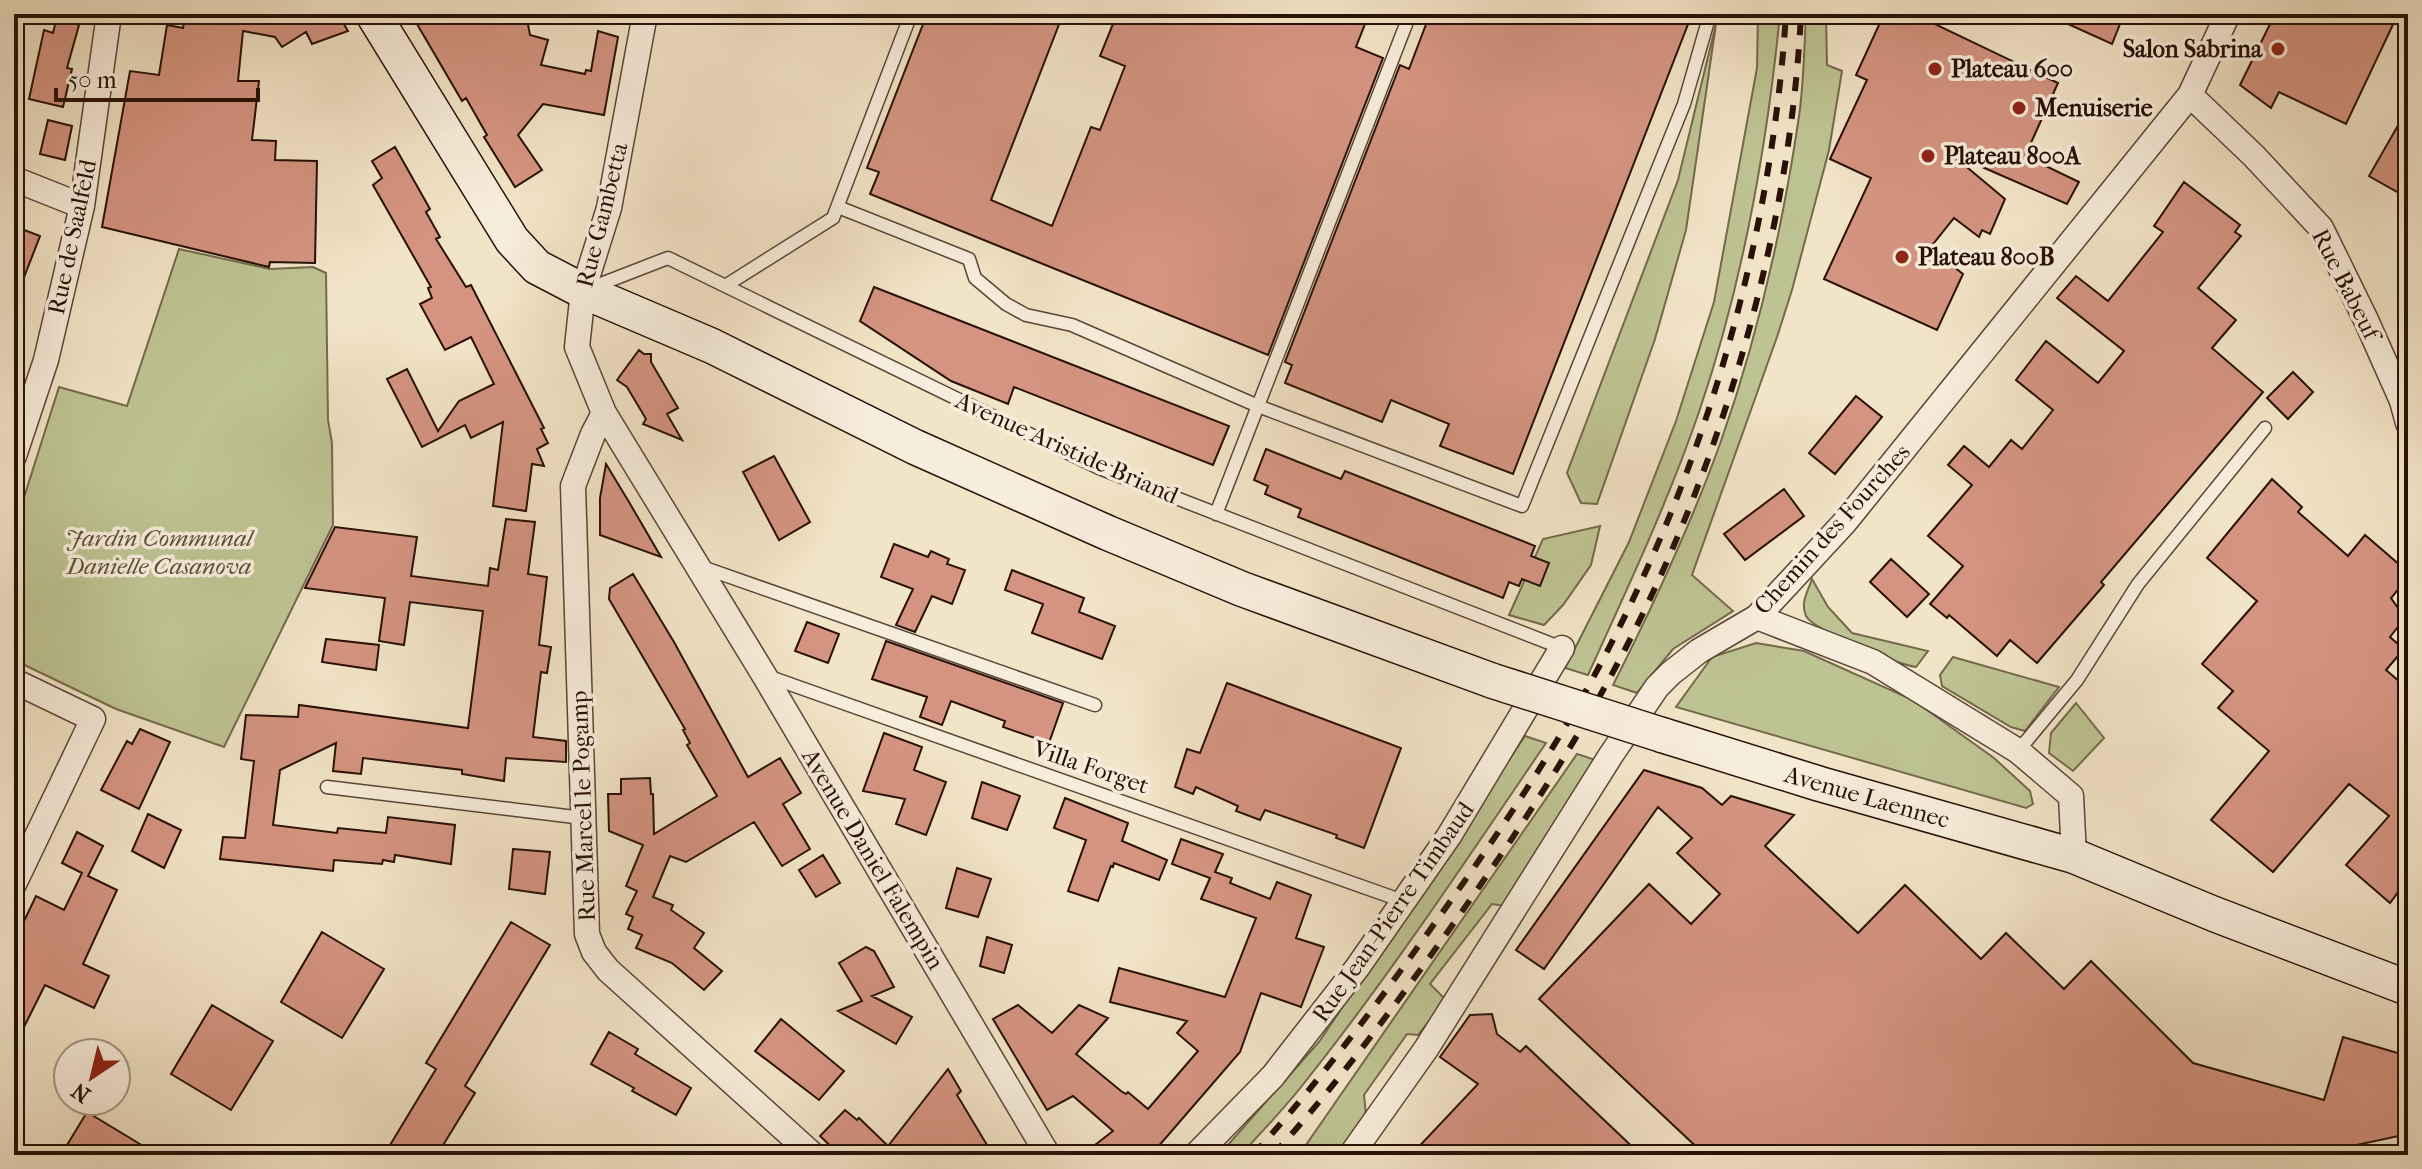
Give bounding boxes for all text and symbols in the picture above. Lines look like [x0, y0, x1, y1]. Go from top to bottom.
place label: Salon Sabrina [2123, 35, 2263, 63]
marker: Salon Sabrina [2269, 40, 2287, 58]
scale bar [56, 52, 258, 102]
place label: Plateau 600 [1951, 55, 2073, 83]
marker: Plateau 600 [1926, 60, 1944, 78]
text: 50 m [68, 66, 117, 94]
place label: Menuiserie [2035, 94, 2153, 122]
marker: Menuiserie [2010, 99, 2028, 117]
street label: Rue Gambetta [570, 139, 634, 290]
place label: Plateau 800A [1944, 142, 2082, 170]
marker: Plateau 800A [1919, 147, 1937, 165]
street label: Rue de Saalfeld [42, 156, 102, 317]
street label: Rue Babeuf [2306, 224, 2388, 348]
place label: Plateau 800B [1918, 243, 2055, 271]
marker: Plateau 800B [1893, 248, 1911, 266]
street label: Avenue Aristide Briand [950, 386, 1184, 510]
street label: Chemin des Fourches [1748, 438, 1916, 620]
park label: Jardin Communal Danielle Casanova [65, 524, 256, 580]
street label: Rue Marcel le Pogamp [565, 690, 601, 922]
street label: Villa Forget [1029, 734, 1153, 800]
street label: Avenue Daniel Falempin [795, 743, 950, 974]
street label: Avenue Laennec [1780, 760, 1953, 834]
street label: Rue Jean-Pierre Timbaud [1306, 796, 1480, 1028]
north arrow [52, 1037, 132, 1117]
text: N [67, 1077, 95, 1108]

